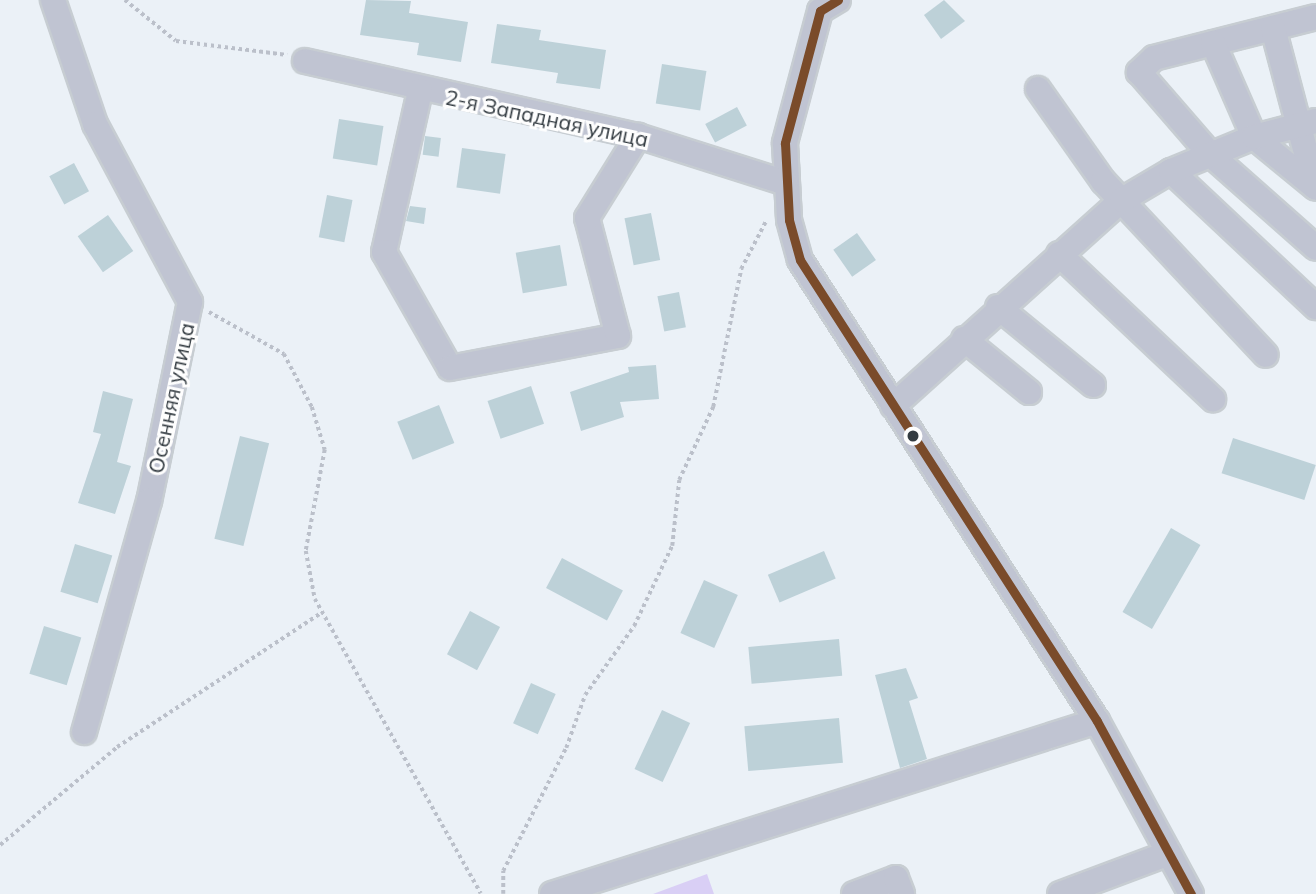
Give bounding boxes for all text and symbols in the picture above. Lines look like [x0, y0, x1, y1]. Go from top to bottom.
street label: 2-я Западная улица [443, 84, 651, 152]
street label: Осенняя улица [143, 320, 199, 476]
unlabelled marker [906, 429, 920, 443]

